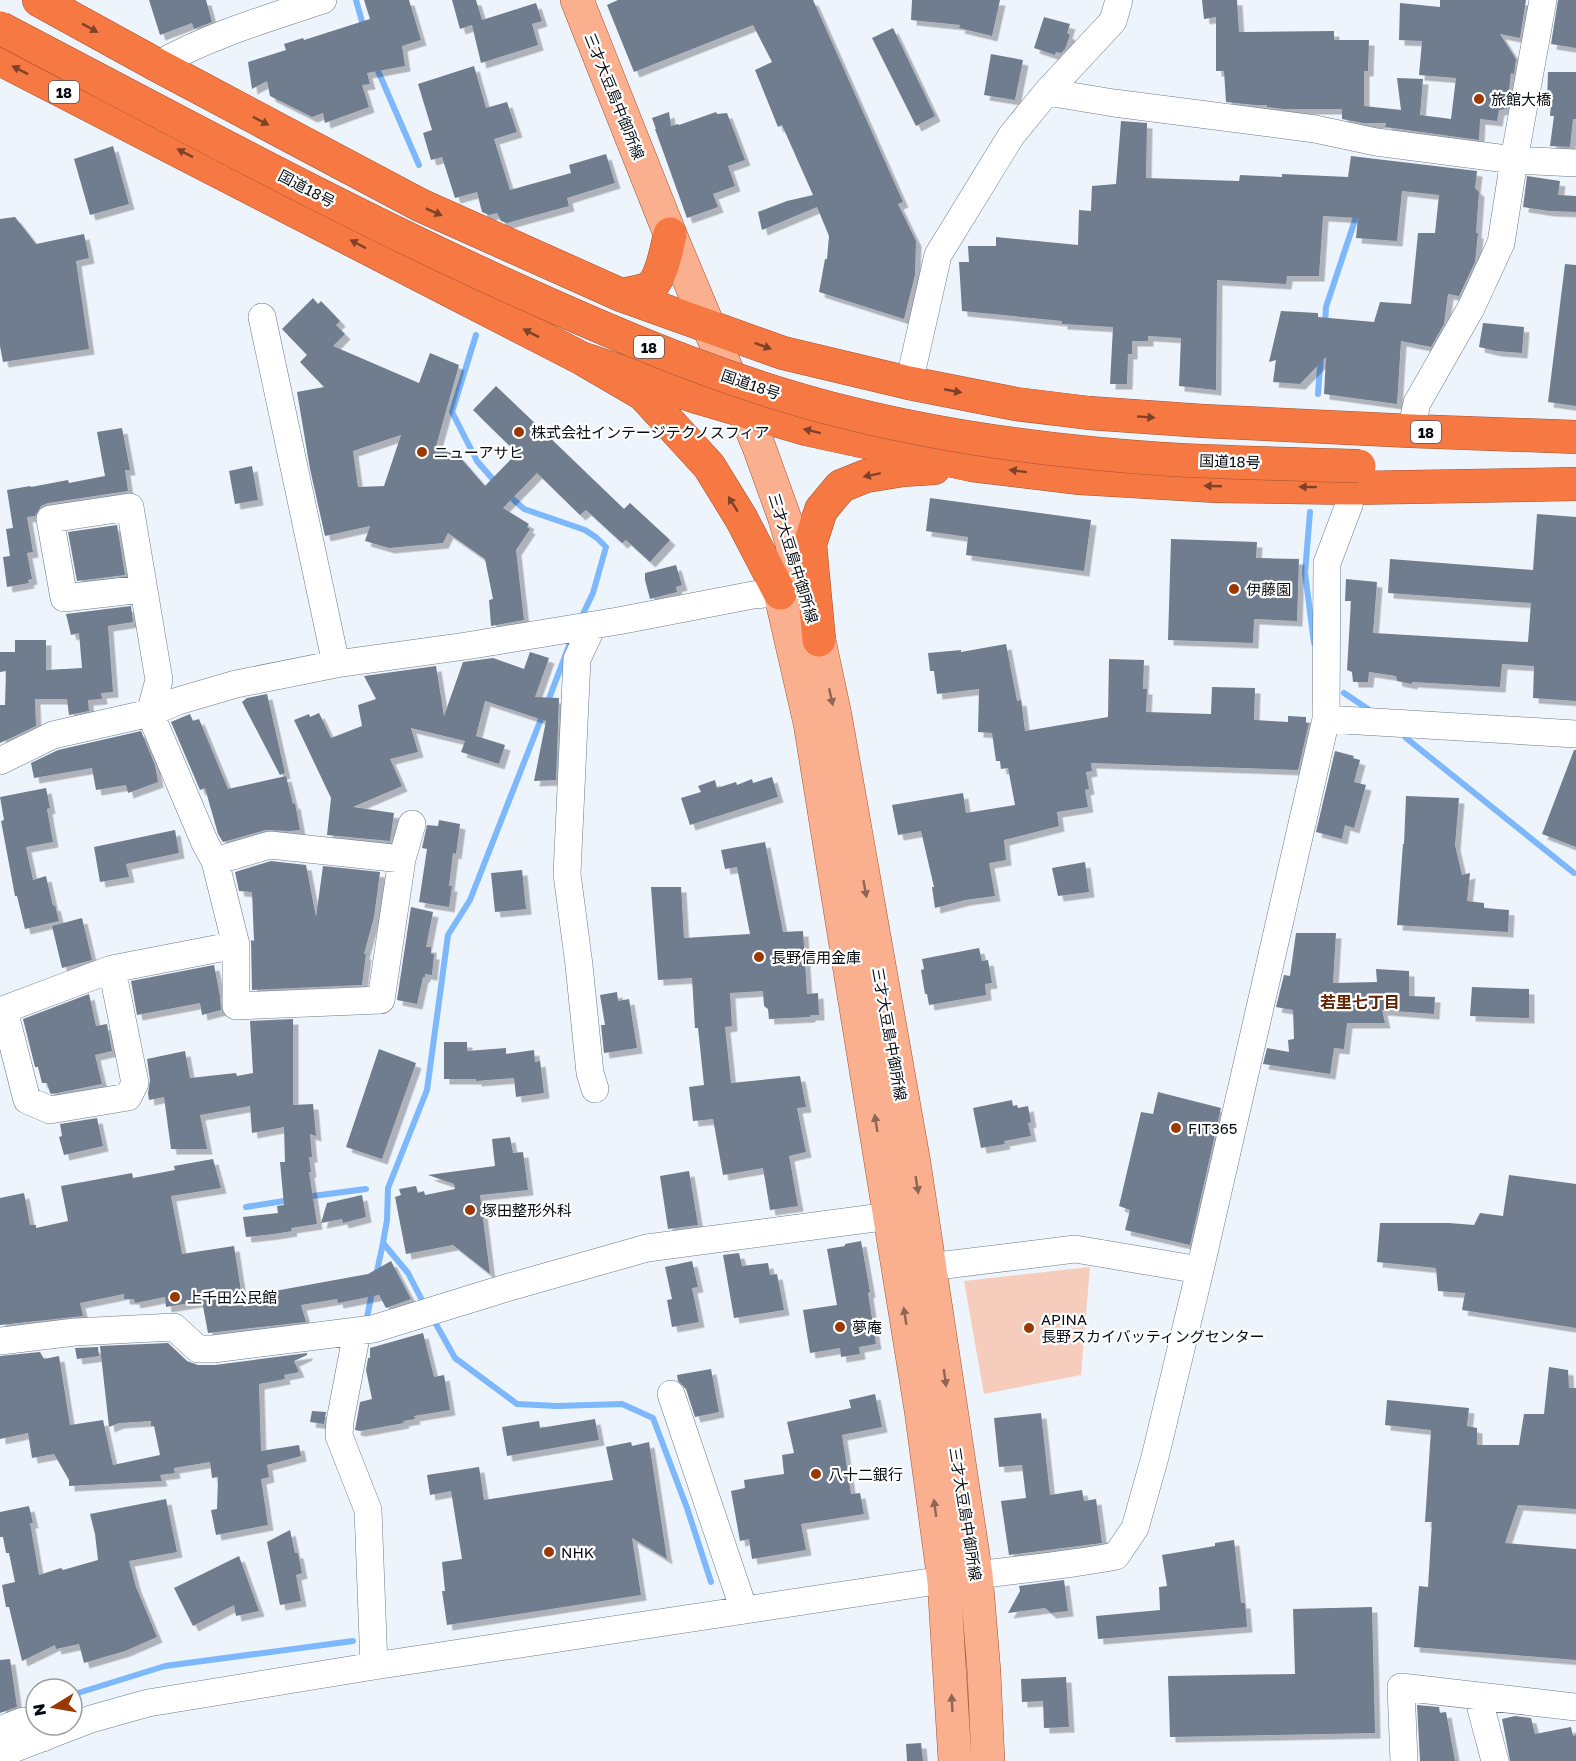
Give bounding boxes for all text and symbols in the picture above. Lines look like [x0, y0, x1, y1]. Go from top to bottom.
one-way arrow [82, 23, 99, 33]
street label: 三才大豆島中御所線 [581, 30, 649, 162]
one-way arrow [12, 65, 29, 74]
road number: 18 [49, 81, 79, 103]
place label: 旅館大橋 [1491, 90, 1551, 108]
marker: 旅館大橋 [1472, 92, 1486, 106]
one-way arrow [253, 116, 270, 126]
one-way arrow [176, 149, 194, 159]
street label: 国道18号 [276, 166, 338, 210]
one-way arrow [425, 207, 443, 217]
one-way arrow [349, 239, 366, 249]
one-way arrow [522, 328, 539, 338]
road number: 18 [634, 336, 664, 358]
one-way arrow [754, 342, 772, 351]
street label: 国道18号 [719, 365, 783, 403]
one-way arrow [943, 387, 962, 396]
one-way arrow [1136, 412, 1155, 422]
road number: 18 [1411, 421, 1441, 443]
place label: 株式会社インテージテクノスフィア [531, 423, 770, 441]
marker: 株式会社インテージテクノスフィア [512, 425, 526, 439]
one-way arrow [803, 425, 822, 435]
place label: ニューアサヒ [434, 443, 523, 461]
marker: ニューアサヒ [415, 445, 429, 459]
street label: 国道18号 [1199, 451, 1261, 471]
one-way arrow [1009, 466, 1028, 475]
one-way arrow [863, 471, 882, 480]
one-way arrow [1203, 481, 1222, 491]
one-way arrow [1299, 482, 1318, 492]
street label: 三才大豆島中御所線 [766, 491, 822, 625]
one-way arrow [727, 496, 738, 512]
place label: 伊藤園 [1246, 580, 1291, 598]
marker: 伊藤園 [1227, 582, 1241, 596]
one-way arrow [827, 688, 837, 706]
one-way arrow [861, 880, 870, 899]
place label: 長野信用金庫 [771, 948, 861, 966]
marker: 長野信用金庫 [752, 950, 766, 964]
street label: 三才大豆島中御所線 [869, 966, 911, 1102]
district label: 若里七丁目 [1320, 992, 1400, 1012]
one-way arrow [871, 1113, 880, 1132]
place label: FIT365 [1188, 1119, 1238, 1137]
marker: FIT365 [1169, 1121, 1183, 1135]
one-way arrow [912, 1175, 921, 1194]
place label: 塚田整形外科 [482, 1201, 572, 1219]
marker: 塚田整形外科 [463, 1203, 477, 1217]
place label: 上千田公民館 [187, 1288, 277, 1306]
marker: 上千田公民館 [168, 1290, 182, 1304]
one-way arrow [901, 1306, 910, 1325]
place label: APINA 長野スカイバッティングセンター [1041, 1310, 1265, 1345]
place label: 夢庵 [852, 1318, 882, 1336]
marker: 夢庵 [833, 1320, 847, 1334]
marker: APINA 長野スカイバッティングセンター [1022, 1321, 1036, 1335]
one-way arrow [941, 1368, 950, 1387]
street label: 三才大豆島中御所線 [947, 1446, 985, 1582]
place label: 八十二銀行 [828, 1465, 903, 1483]
marker: 八十二銀行 [809, 1467, 823, 1481]
one-way arrow [930, 1499, 939, 1518]
place label: NHK [561, 1543, 594, 1561]
marker: NHK [542, 1545, 556, 1559]
north arrow [24, 1677, 84, 1737]
one-way arrow [947, 1693, 956, 1712]
text: N [28, 1702, 50, 1718]

